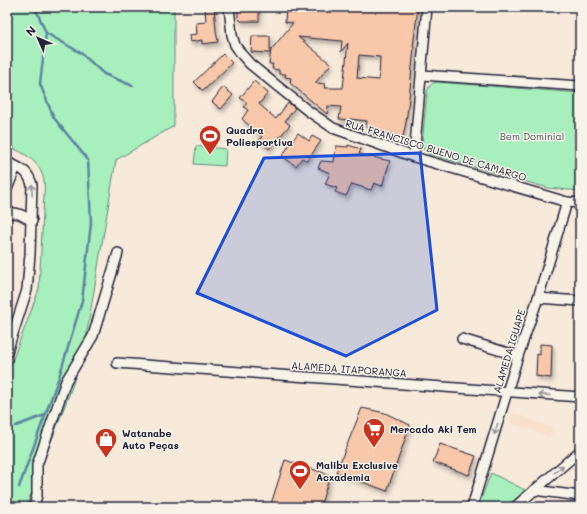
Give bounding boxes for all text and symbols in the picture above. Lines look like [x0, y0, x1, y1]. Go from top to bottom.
north arrow [18, 18, 58, 58]
text: N [22, 22, 39, 39]
street label: RUA FRANCISCO BUENO DE CAMARGO [344, 116, 528, 184]
sports icon: Quadra Poliesportiva [197, 123, 223, 156]
place label: Quadra Poliesportiva [226, 123, 293, 149]
park label: Bem Dominial [500, 129, 564, 143]
one-way arrow [28, 184, 36, 197]
street label: ALAMEDA IGUAPE [490, 307, 528, 395]
street label: ALAMEDA ITAPORANGA [291, 358, 407, 380]
one-way arrow [538, 391, 551, 398]
supermarket icon: Mercado Aki Tem [361, 416, 387, 449]
place label: Mercado Aki Tem [390, 422, 477, 436]
one-way arrow [492, 422, 499, 435]
shop icon: Watanabe Auto Peças [93, 426, 119, 459]
place label: Watanabe Auto Peças [122, 426, 179, 452]
sports icon: Malibu Exclusive Acxademia [287, 458, 313, 491]
place label: Malibu Exclusive Acxademia [316, 458, 398, 484]
one-way arrow [554, 464, 564, 473]

